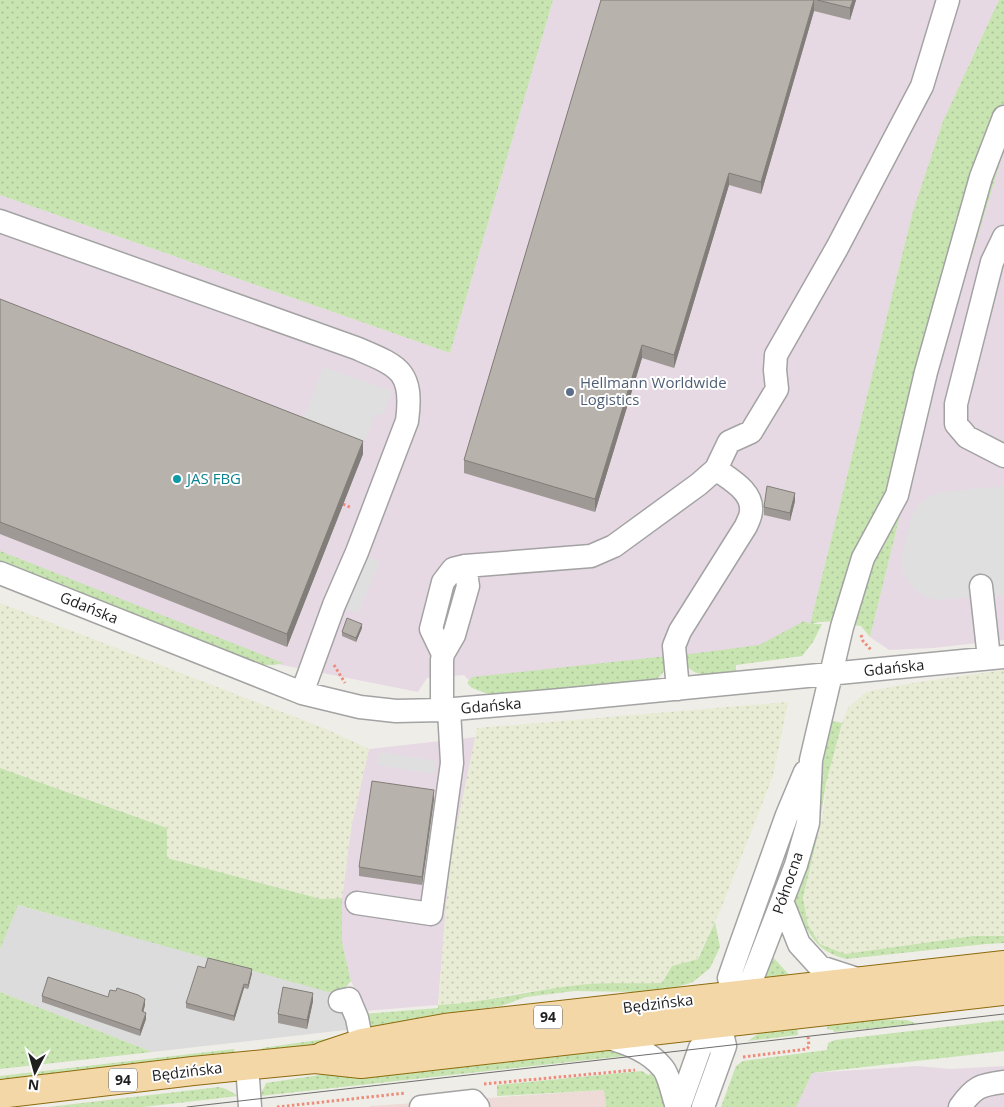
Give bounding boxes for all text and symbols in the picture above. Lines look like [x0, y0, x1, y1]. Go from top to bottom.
place label: Hellmann Worldwide Logistics [580, 372, 727, 409]
marker: Hellmann Worldwide Logistics [564, 386, 576, 398]
place label: JAS FBG [185, 468, 241, 488]
marker: JAS FBG [171, 473, 183, 485]
street label: Gdańska [57, 586, 121, 628]
street label: Gdańska [863, 654, 925, 680]
street label: Gdańska [460, 692, 522, 718]
street label: Północna [767, 849, 807, 917]
street label: Będzińska [622, 989, 694, 1017]
road number: 94 [534, 1006, 562, 1028]
north arrow [10, 1047, 60, 1097]
street label: Będzińska [151, 1057, 223, 1085]
road number: 94 [109, 1068, 137, 1092]
text: N [27, 1075, 40, 1095]

